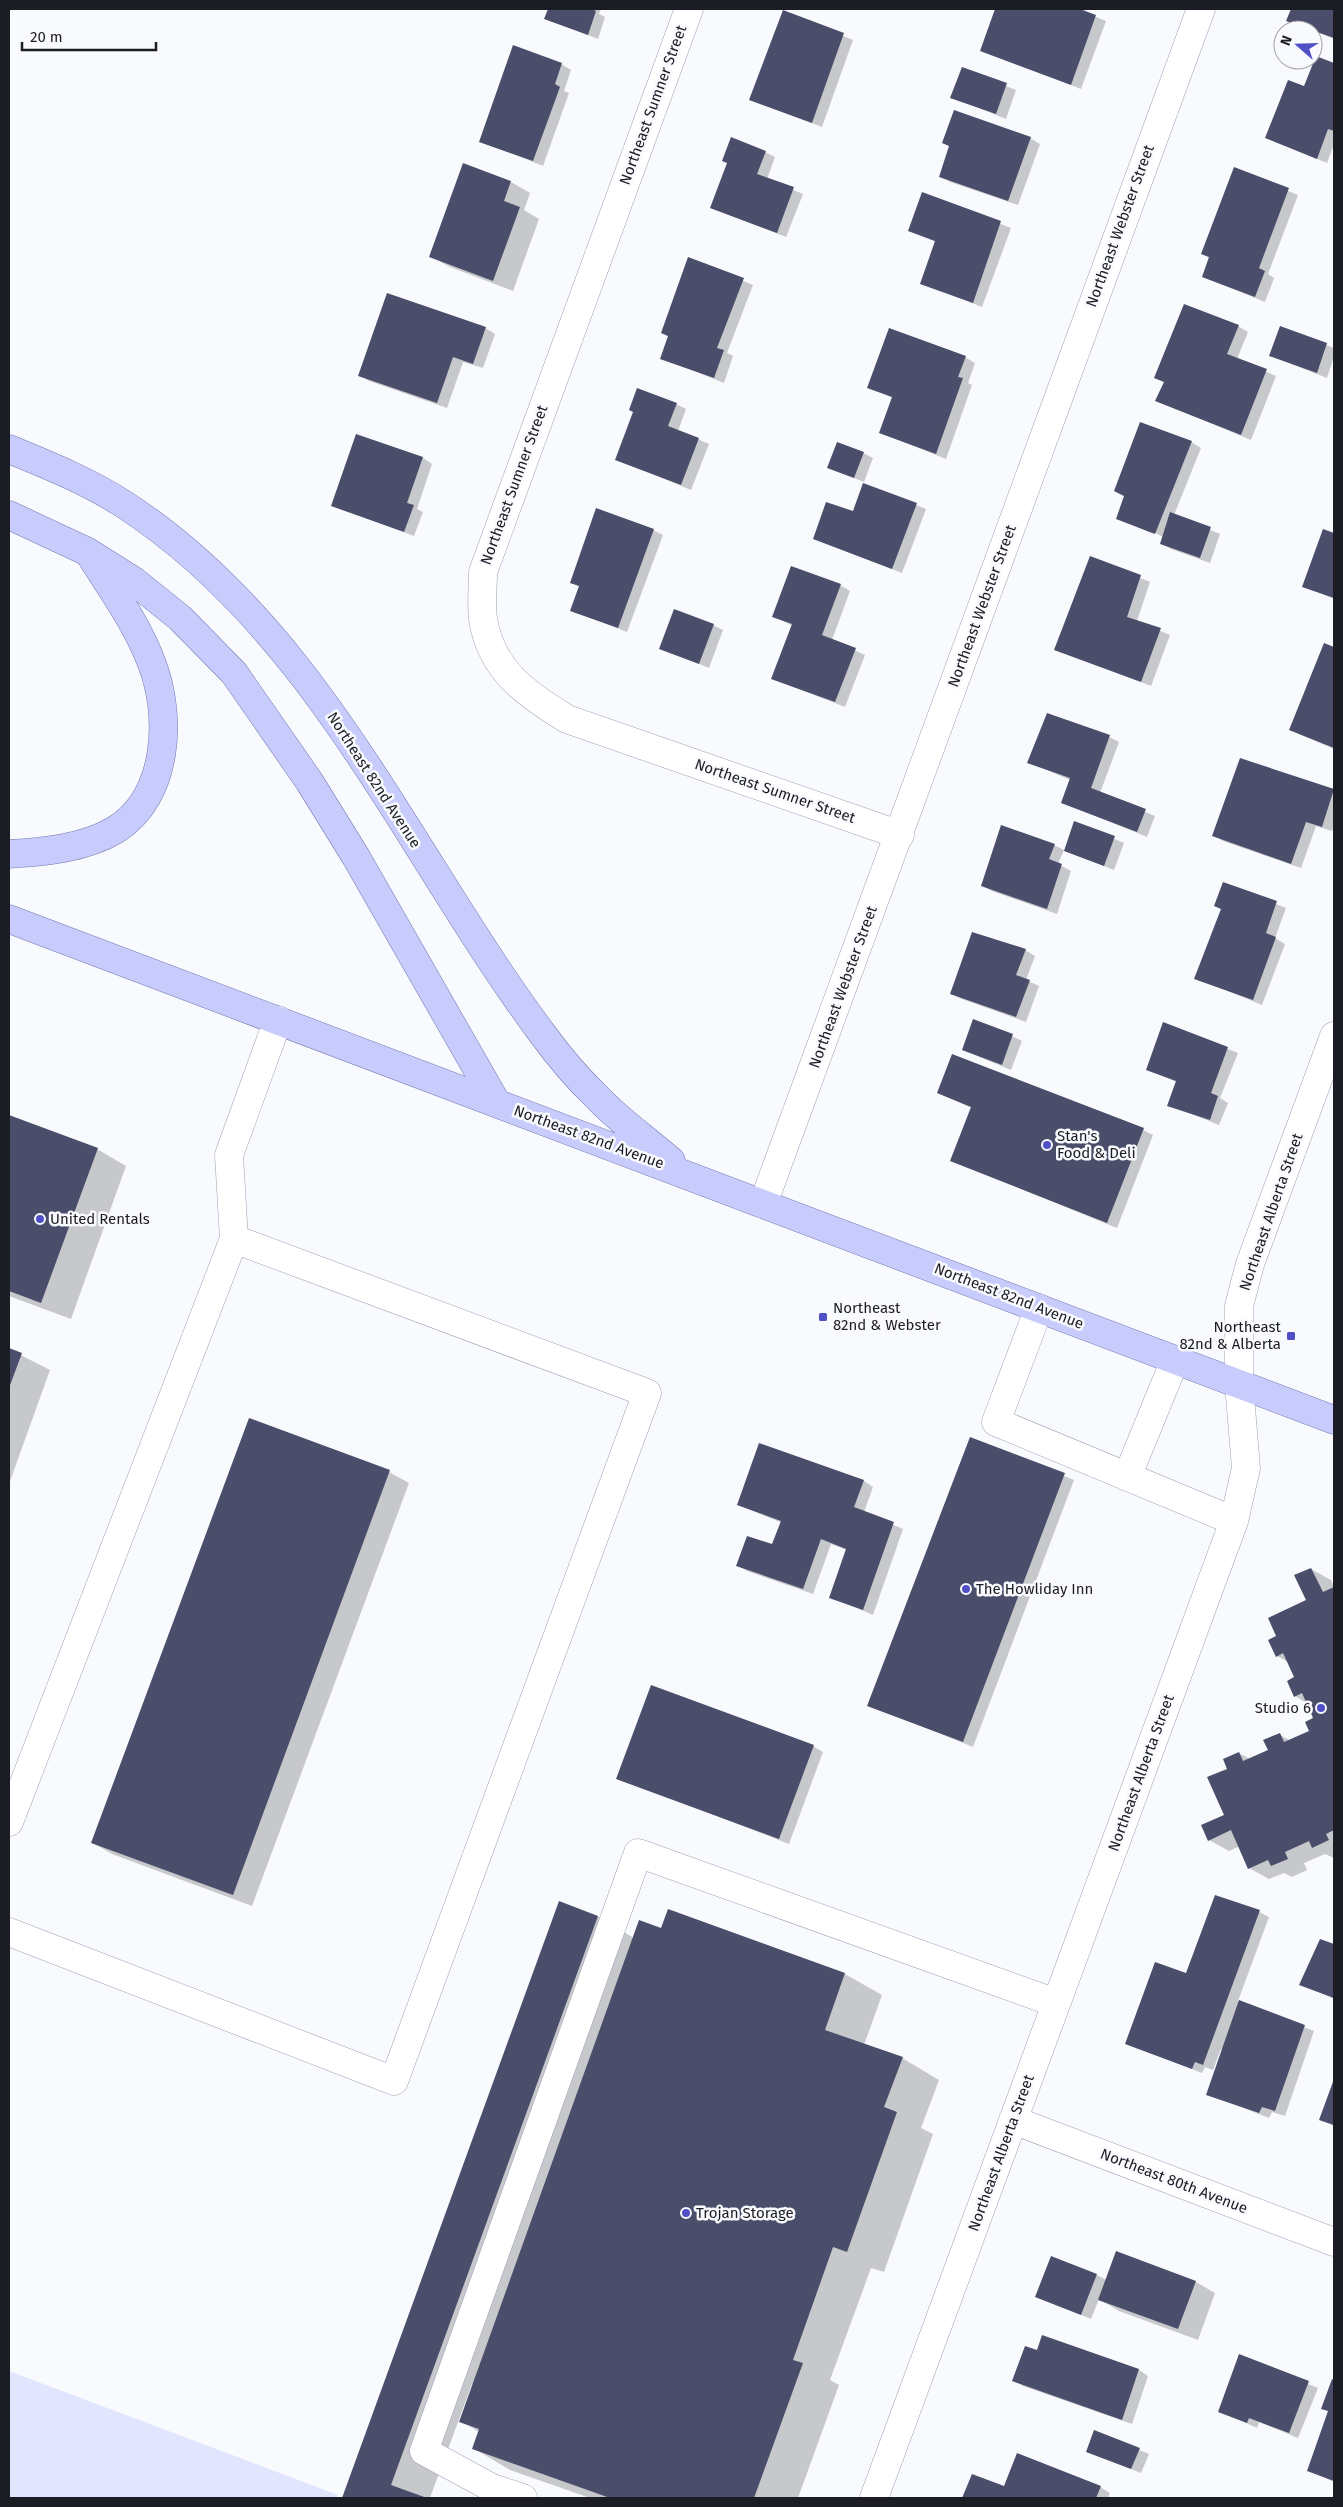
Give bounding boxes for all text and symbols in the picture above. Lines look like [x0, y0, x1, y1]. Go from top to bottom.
scale bar [22, 20, 156, 52]
north arrow [1273, 20, 1323, 70]
street label: Northeast Sumner Street [616, 22, 690, 187]
text: 20 m [30, 28, 63, 46]
text: N [1277, 33, 1296, 48]
street label: Northeast Webster Street [1082, 142, 1158, 310]
street label: Northeast Sumner Street [477, 402, 551, 567]
street label: Northeast Webster Street [944, 522, 1020, 690]
street label: Northeast 82nd Avenue [323, 709, 425, 851]
street label: Northeast Sumner Street [692, 755, 858, 827]
street label: Northeast Webster Street [805, 903, 881, 1071]
street label: Northeast 82nd Avenue [511, 1101, 667, 1173]
place label: Stan's Food & Deli [1057, 1127, 1136, 1162]
street label: Northeast Alberta Street [1236, 1130, 1307, 1293]
marker: Stan's Food & Deli [1041, 1139, 1053, 1151]
place label: United Rentals [50, 1210, 150, 1228]
marker: United Rentals [34, 1213, 46, 1225]
street label: Northeast 82nd Avenue [932, 1259, 1086, 1333]
place label: Northeast 82nd & Webster [833, 1299, 941, 1334]
marker: Northeast 82nd & Webster [817, 1311, 829, 1323]
place label: Northeast 82nd & Alberta [1179, 1318, 1282, 1353]
marker: Northeast 82nd & Alberta [1285, 1330, 1297, 1342]
place label: The Howliday Inn [976, 1580, 1093, 1598]
marker: The Howliday Inn [960, 1583, 972, 1595]
street label: Northeast Alberta Street [1104, 1692, 1178, 1854]
place label: Studio 6 [1255, 1699, 1311, 1717]
marker: Studio 6 [1315, 1702, 1327, 1714]
street label: Northeast Alberta Street [964, 2072, 1038, 2234]
street label: Northeast 80th Avenue [1098, 2145, 1250, 2217]
place label: Trojan Storage [696, 2204, 794, 2222]
marker: Trojan Storage [680, 2207, 692, 2219]

